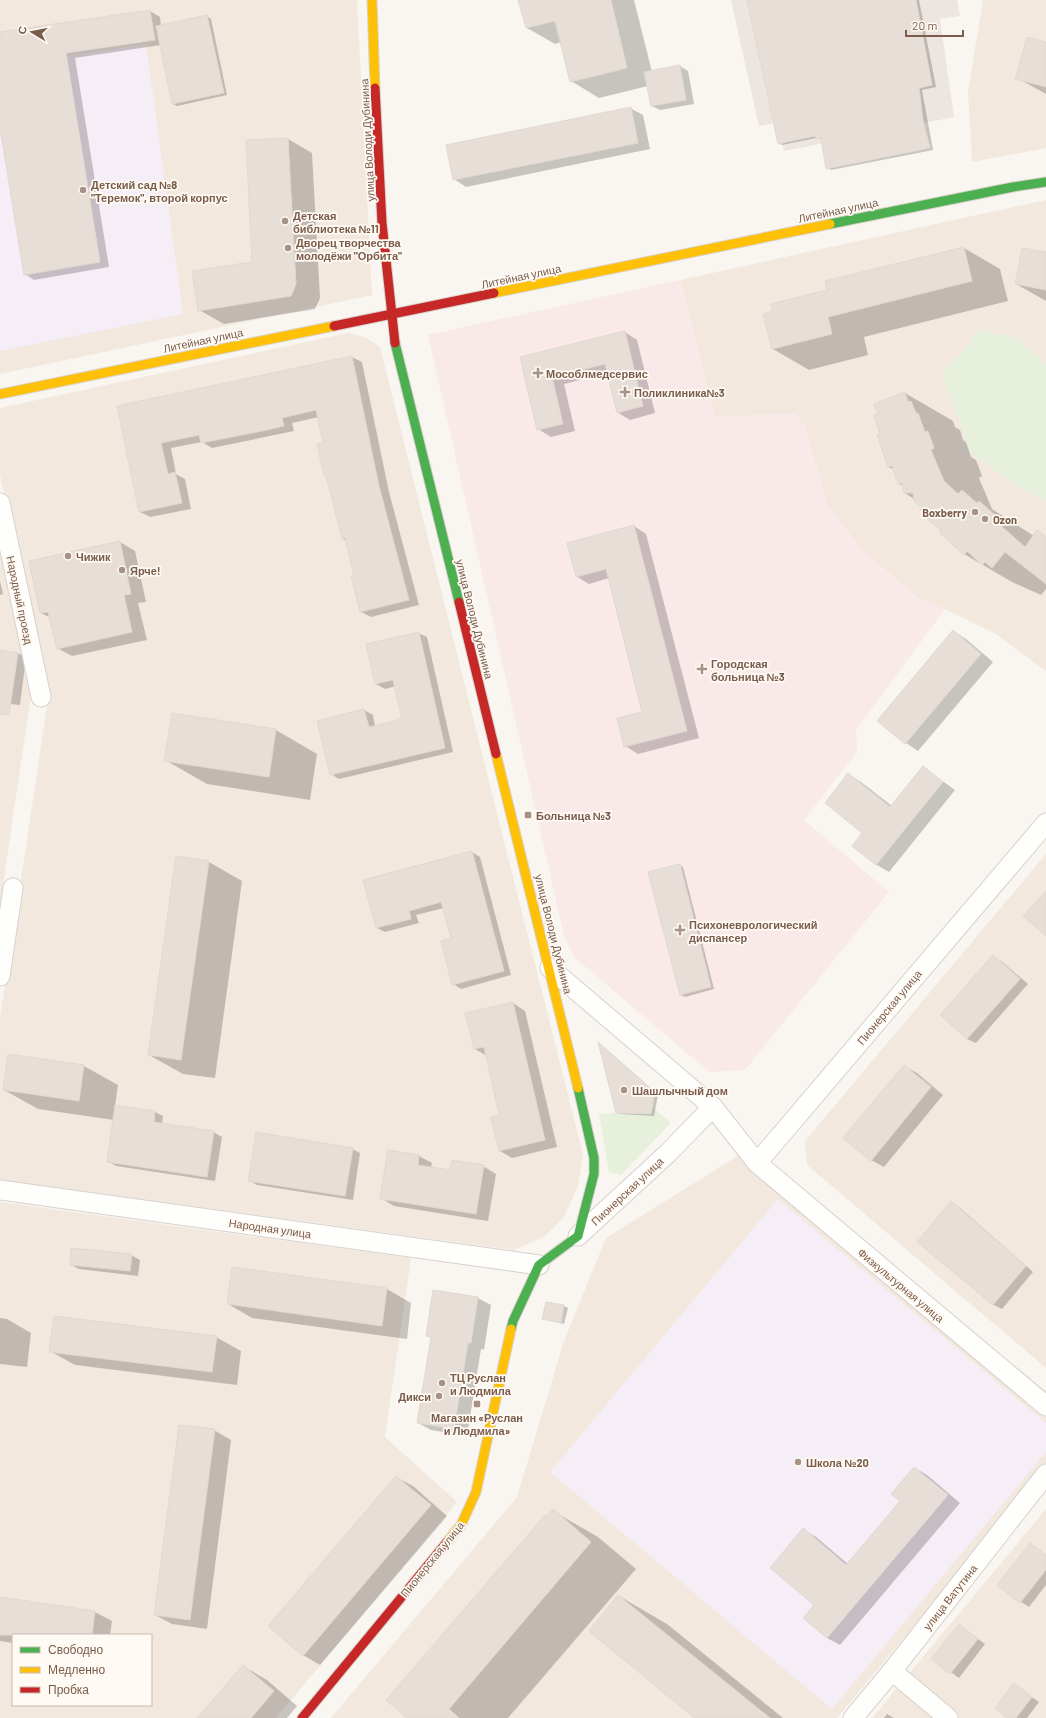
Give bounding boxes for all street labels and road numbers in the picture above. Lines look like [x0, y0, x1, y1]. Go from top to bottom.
street label: улица Володи Дубинина [357, 77, 377, 202]
street label: Литейная улица [797, 195, 880, 225]
street label: Литейная улица [480, 261, 563, 291]
street label: Литейная улица [162, 325, 245, 355]
street label: Народный проезд [4, 555, 36, 646]
street label: улица Володи Дубинина [454, 558, 496, 681]
street label: улица Володи Дубинина [533, 873, 575, 996]
street label: Пионерская улица [854, 966, 925, 1047]
street label: Пионерская улица [588, 1154, 666, 1228]
street label: Народная улица [228, 1216, 313, 1240]
street label: Физкультурная улица [855, 1245, 947, 1325]
street label: Пионерская улица [398, 1518, 467, 1599]
street label: улица Ватутина [920, 1561, 980, 1632]

